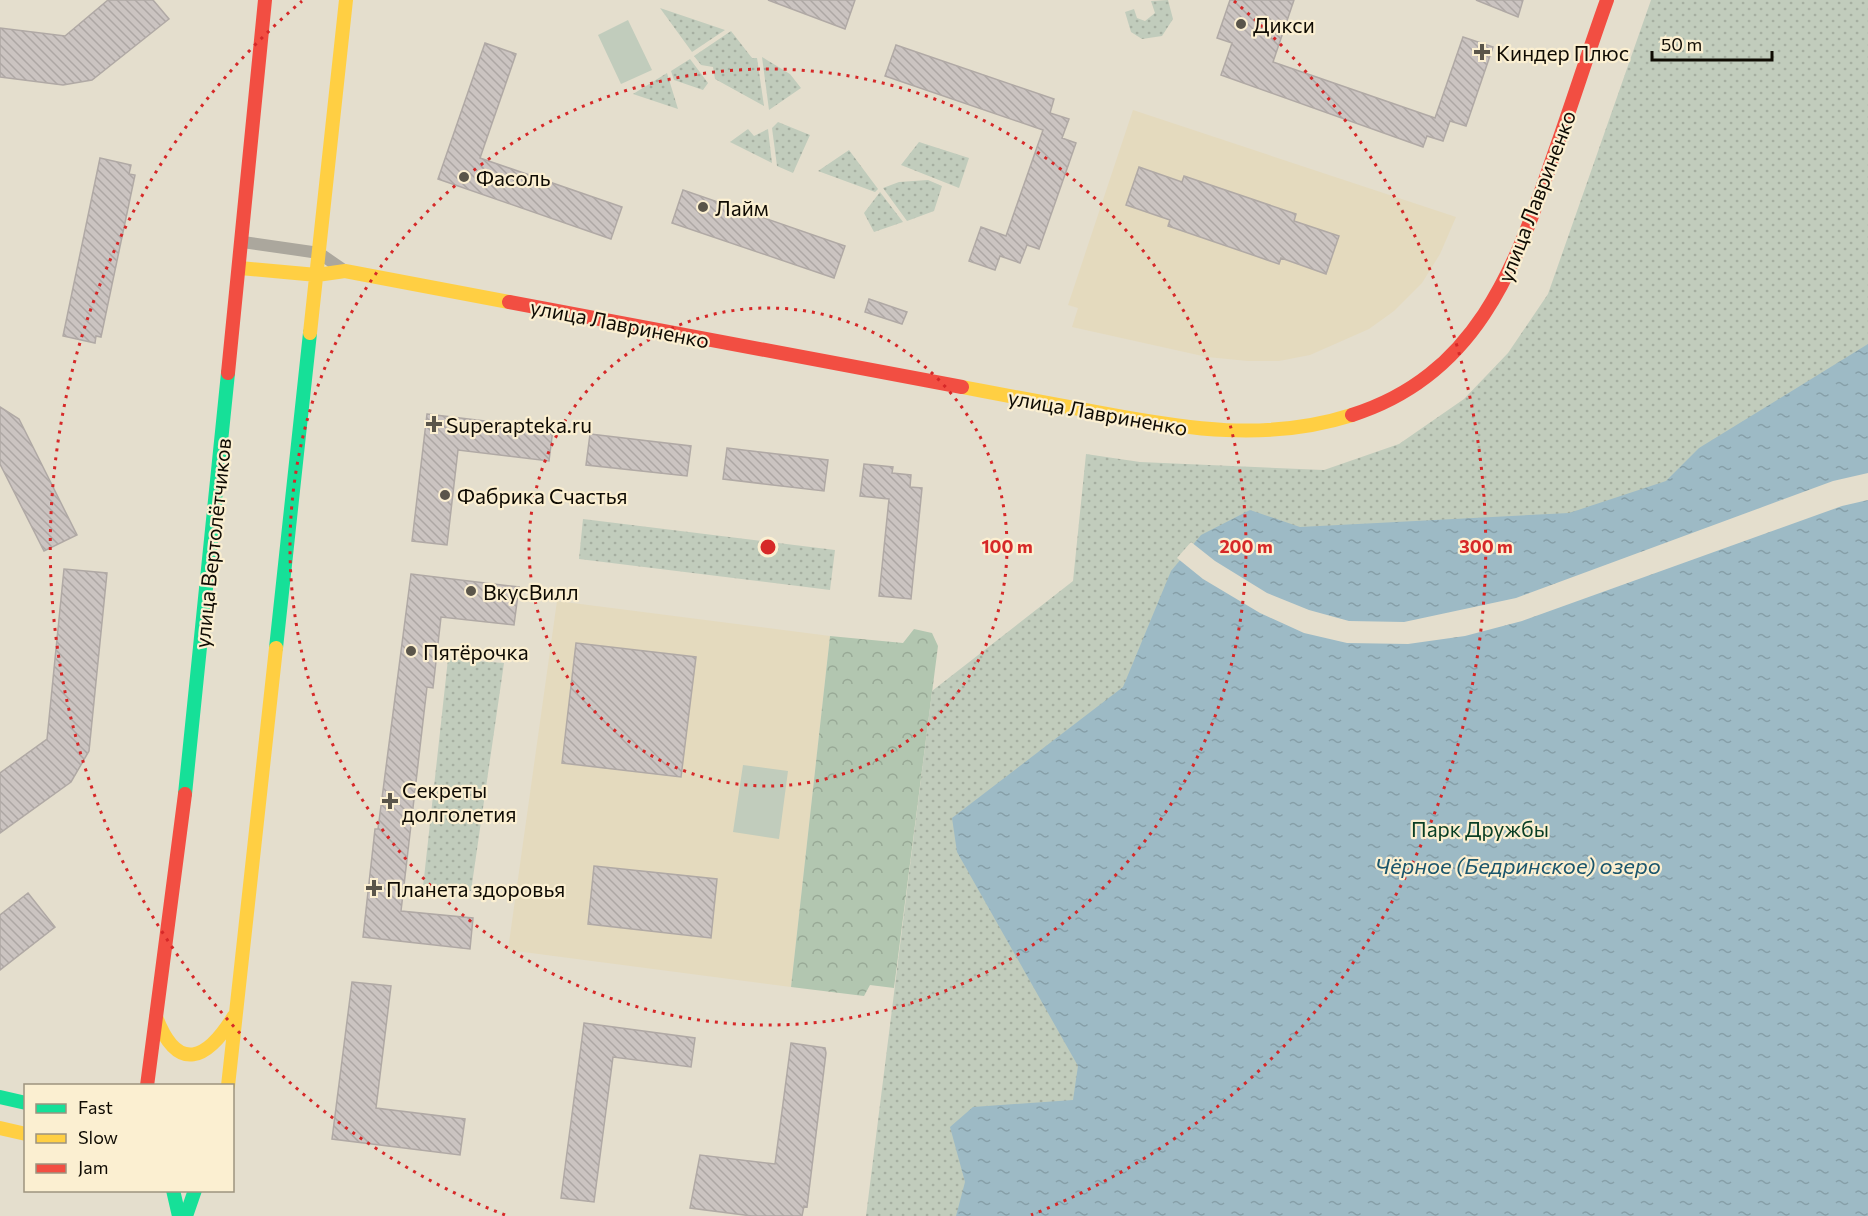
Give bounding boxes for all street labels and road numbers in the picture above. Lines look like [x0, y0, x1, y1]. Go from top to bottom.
street label: улица Лавриненко [1492, 107, 1580, 285]
street label: улица Лавриненко [528, 293, 712, 353]
street label: улица Лавриненко [1006, 384, 1190, 440]
street label: улица Вертолётчиков [189, 437, 235, 649]

